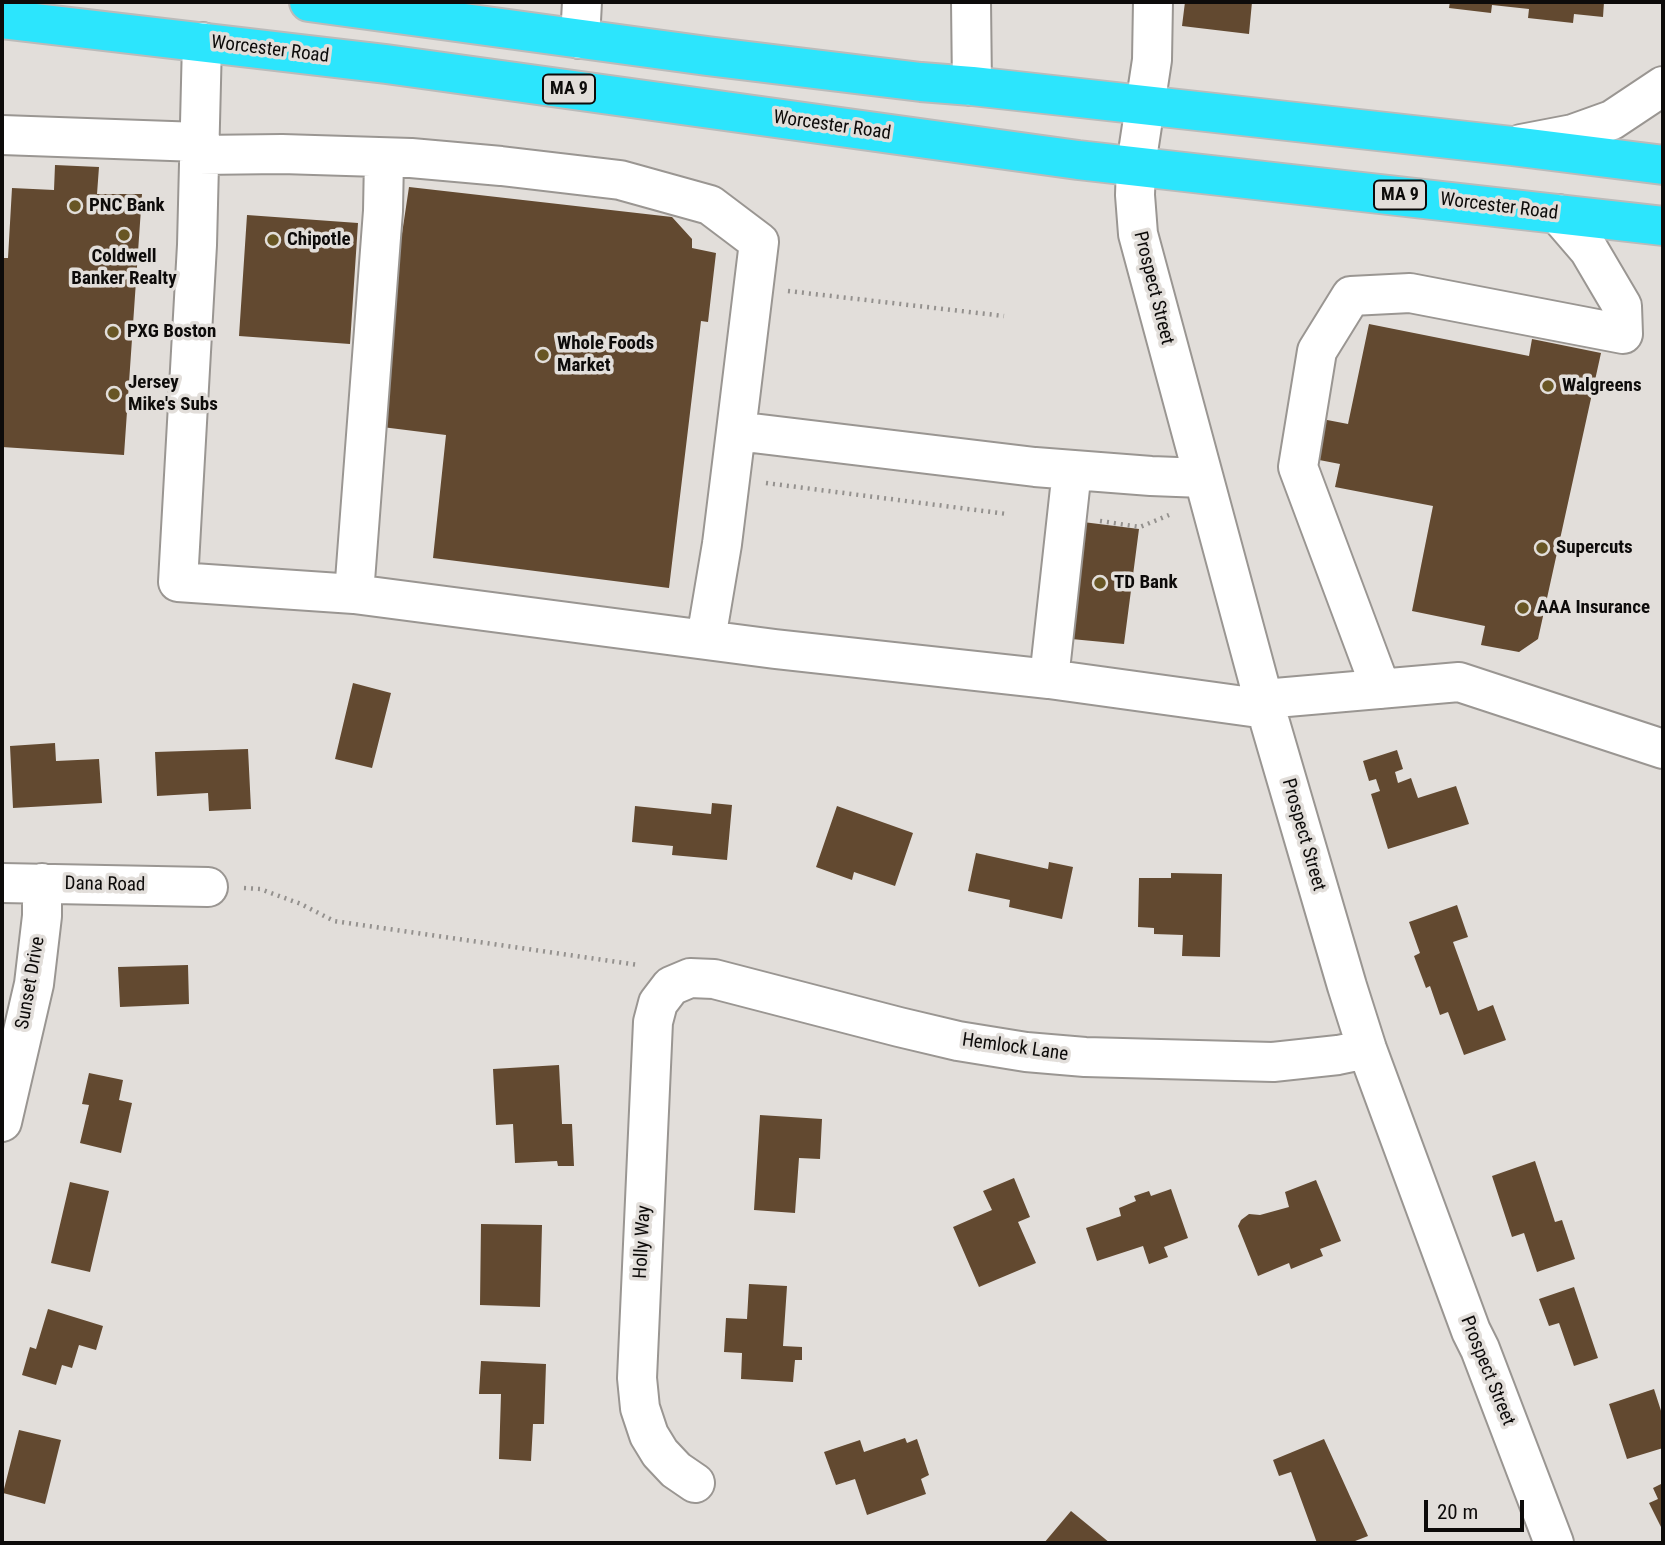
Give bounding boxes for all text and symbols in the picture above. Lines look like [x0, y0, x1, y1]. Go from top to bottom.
street label: Worcester Road [210, 31, 330, 69]
road number: MA 9 [543, 74, 595, 104]
street label: Worcester Road [772, 106, 892, 146]
road number: MA 9 [1374, 180, 1426, 210]
street label: Worcester Road [1439, 188, 1559, 226]
place label: PNC Bank [89, 195, 165, 217]
marker: PNC Bank [67, 198, 83, 214]
marker: Coldwell Banker Realty [116, 227, 132, 243]
place label: Chipotle [287, 229, 351, 251]
street label: Prospect Street [1128, 229, 1178, 347]
marker: Chipotle [265, 232, 281, 248]
place label: Coldwell Banker Realty [71, 246, 177, 290]
place label: PXG Boston [127, 321, 216, 343]
marker: PXG Boston [105, 324, 121, 340]
place label: Whole Foods Market [557, 333, 654, 377]
marker: Whole Foods Market [535, 347, 551, 363]
place label: Jersey Mike's Subs [128, 372, 218, 416]
place label: Walgreens [1562, 375, 1642, 397]
marker: Walgreens [1540, 378, 1556, 394]
marker: Jersey Mike's Subs [106, 386, 122, 402]
place label: Supercuts [1556, 537, 1633, 559]
marker: Supercuts [1534, 540, 1550, 556]
place label: TD Bank [1114, 572, 1177, 594]
marker: TD Bank [1092, 575, 1108, 591]
place label: AAA Insurance [1537, 597, 1650, 619]
marker: AAA Insurance [1515, 600, 1531, 616]
street label: Prospect Street [1276, 776, 1330, 894]
street label: Dana Road [64, 873, 146, 897]
street label: Sunset Drive [12, 935, 50, 1031]
street label: Hemlock Lane [961, 1029, 1069, 1067]
street label: Holly Way [630, 1205, 656, 1279]
street label: Prospect Street [1455, 1313, 1519, 1429]
scale bar [1427, 1486, 1527, 1530]
text: 20 m [1437, 1500, 1478, 1524]

